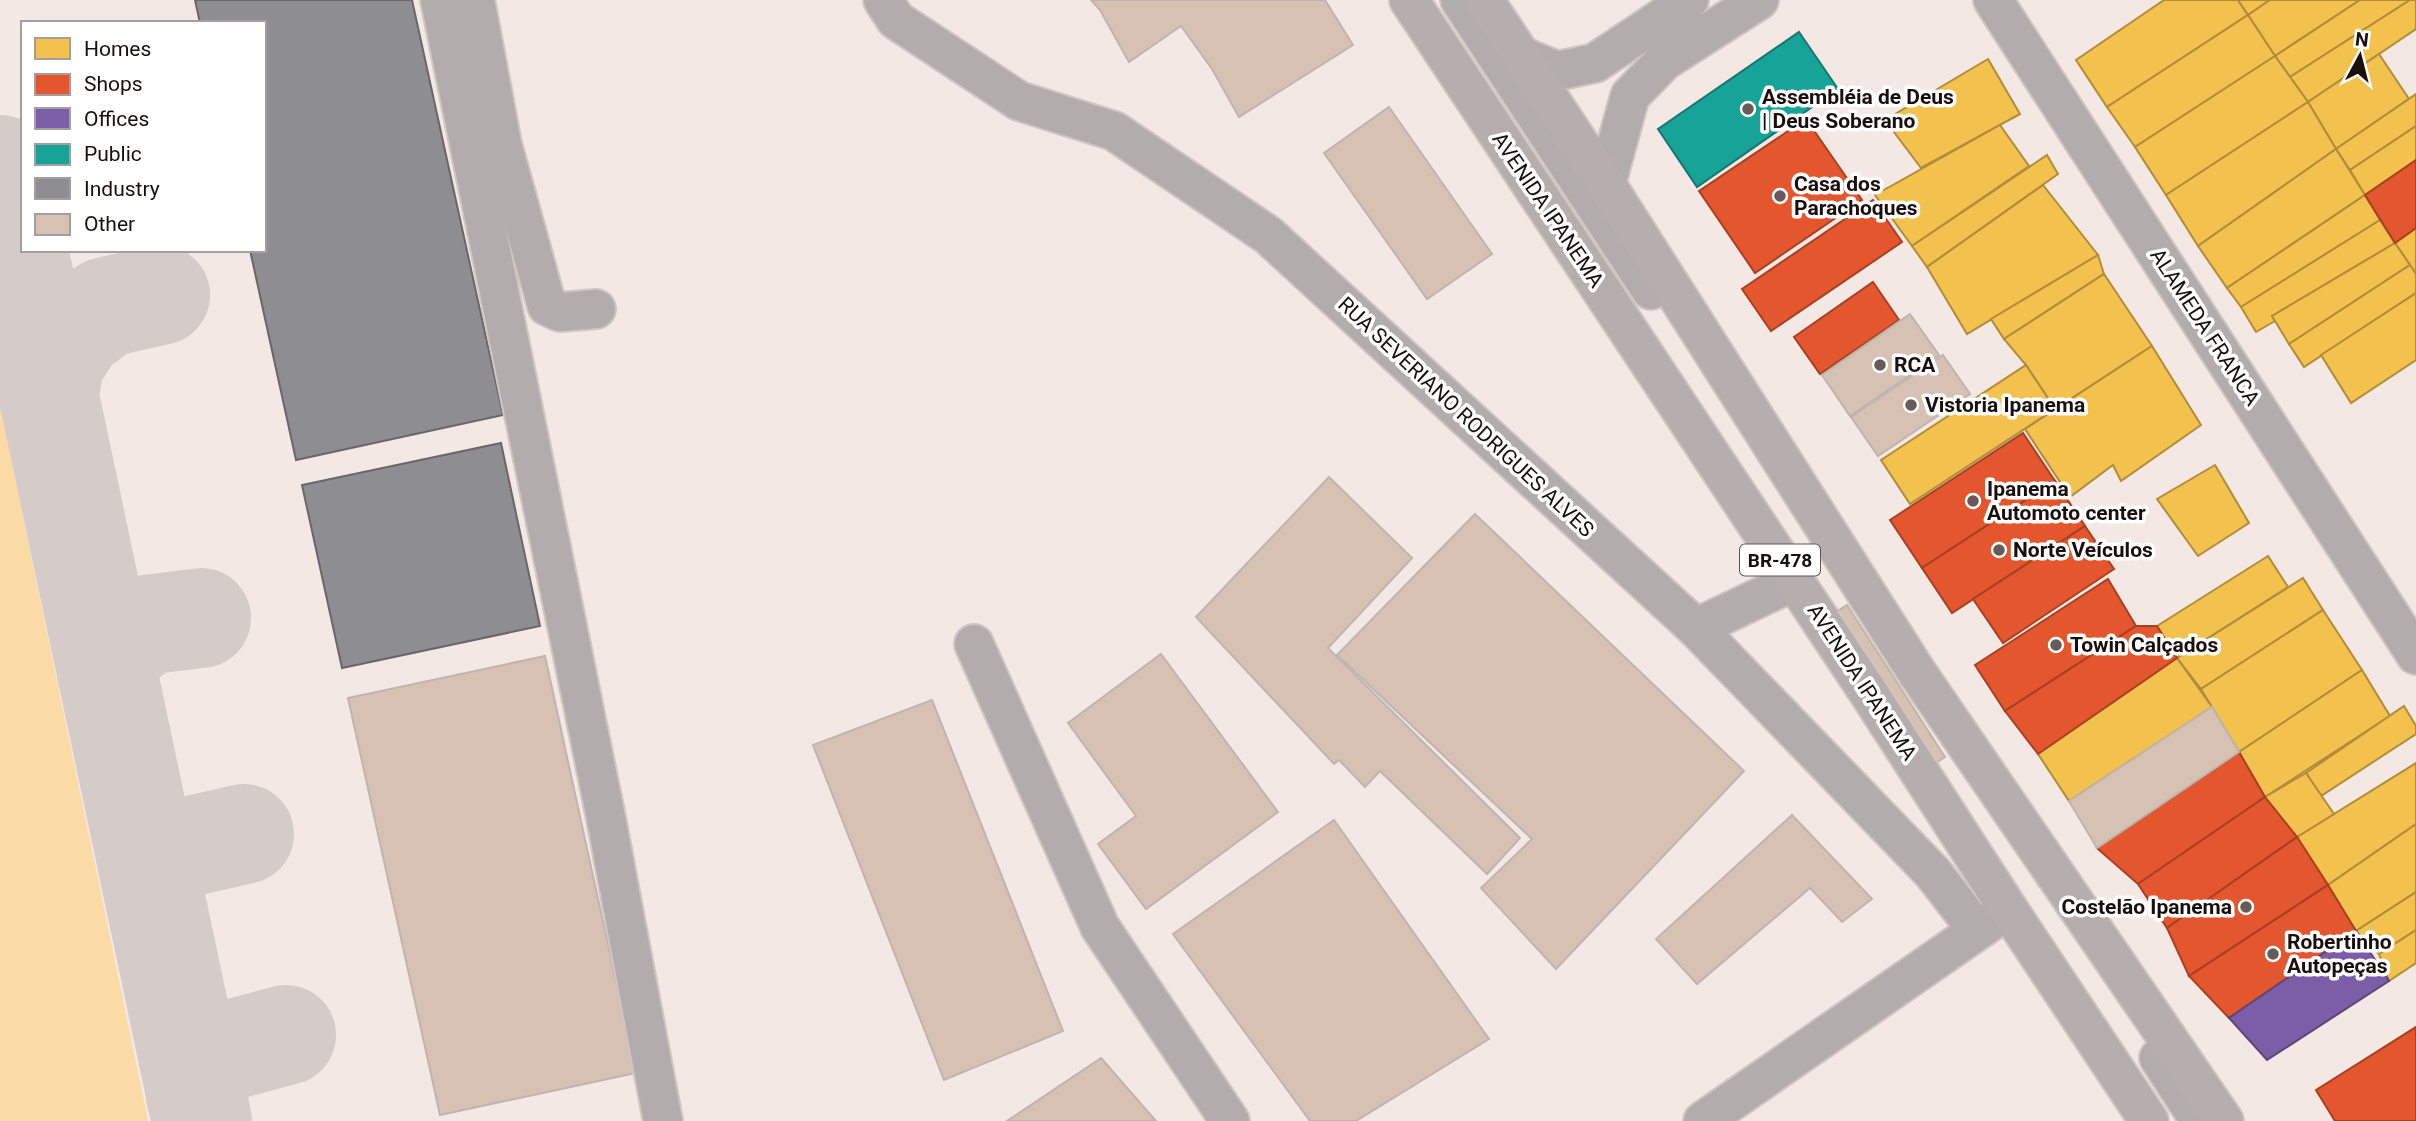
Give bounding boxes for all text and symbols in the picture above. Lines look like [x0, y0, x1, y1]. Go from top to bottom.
legend [21, 21, 266, 252]
north arrow [2325, 21, 2395, 91]
text: N [2354, 27, 2370, 52]
text: Homes [84, 37, 151, 61]
text: Shops [84, 72, 143, 96]
place label: Assembléia de Deus | Deus Soberano [1762, 85, 1954, 133]
marker: Assembléia de Deus | Deus Soberano [1740, 101, 1756, 117]
text: Offices [84, 107, 149, 131]
street label: AVENIDA IPANEMA [1487, 128, 1609, 292]
text: Public [84, 142, 142, 166]
place label: Casa dos Parachoques [1794, 172, 1918, 220]
text: Industry [84, 177, 160, 201]
marker: Casa dos Parachoques [1772, 188, 1788, 204]
text: Other [84, 212, 135, 236]
street label: ALAMEDA FRANCA [2145, 244, 2265, 410]
street label: RUA SEVERIANO RODRIGUES ALVES [1333, 292, 1599, 542]
place label: RCA [1894, 353, 1936, 377]
marker: RCA [1872, 357, 1888, 373]
place label: Vistoria Ipanema [1925, 393, 2085, 417]
marker: Vistoria Ipanema [1903, 397, 1919, 413]
place label: Ipanema Automoto center [1987, 477, 2146, 525]
marker: Ipanema Automoto center [1965, 493, 1981, 509]
place label: Norte Veículos [2013, 538, 2153, 562]
marker: Norte Veículos [1991, 542, 2007, 558]
road number: BR-478 [1740, 544, 1820, 576]
street label: AVENIDA IPANEMA [1802, 599, 1922, 765]
place label: Towin Calçados [2070, 633, 2218, 657]
marker: Towin Calçados [2048, 637, 2064, 653]
place label: Costelão Ipanema [2062, 895, 2232, 919]
marker: Costelão Ipanema [2238, 899, 2254, 915]
place label: Robertinho Autopeças [2287, 930, 2392, 978]
marker: Robertinho Autopeças [2265, 946, 2281, 962]

